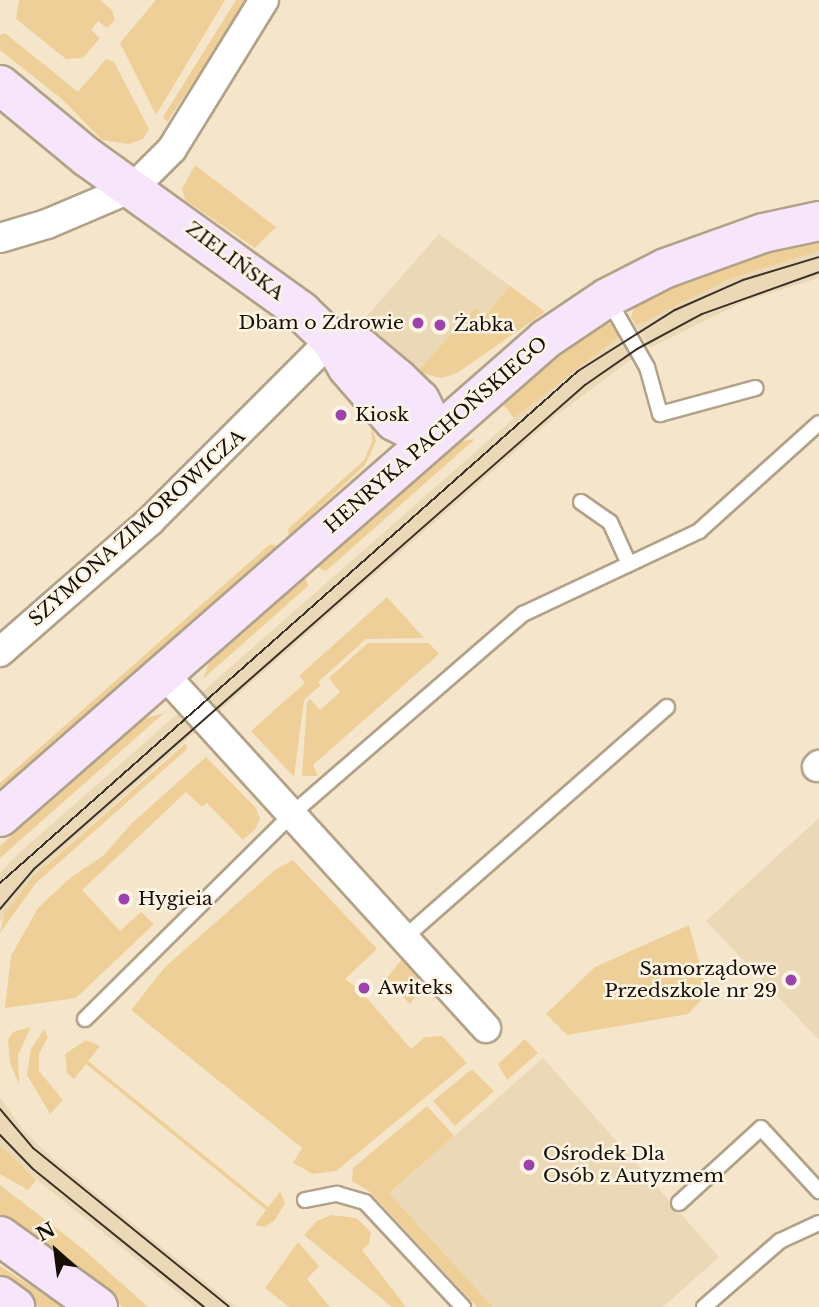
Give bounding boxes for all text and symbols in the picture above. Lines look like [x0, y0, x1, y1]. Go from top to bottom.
street label: ZIELIŃSKA [182, 217, 288, 305]
place label: Dbam o Zdrowie [239, 312, 404, 334]
place label: Żabka [454, 314, 514, 336]
marker: Dbam o Zdrowie [410, 315, 426, 331]
marker: Żabka [432, 317, 448, 333]
street label: HENRYKA PACHOŃSKIEGO [320, 332, 552, 538]
place label: Kiosk [355, 404, 409, 426]
marker: Kiosk [333, 407, 349, 423]
street label: SZYMONA ZIMOROWICZA [24, 425, 250, 631]
place label: Hygieia [138, 888, 213, 910]
marker: Hygieia [116, 891, 132, 907]
place label: Samorządowe Przedszkole nr 29 [604, 958, 777, 1002]
marker: Samorządowe Przedszkole nr 29 [783, 972, 799, 988]
place label: Awiteks [378, 977, 453, 999]
marker: Awiteks [356, 980, 372, 996]
place label: Ośrodek Dla Osób z Autyzmem [543, 1143, 725, 1187]
marker: Ośrodek Dla Osób z Autyzmem [521, 1157, 537, 1173]
north arrow [21, 1216, 91, 1286]
text: N [33, 1218, 59, 1246]

